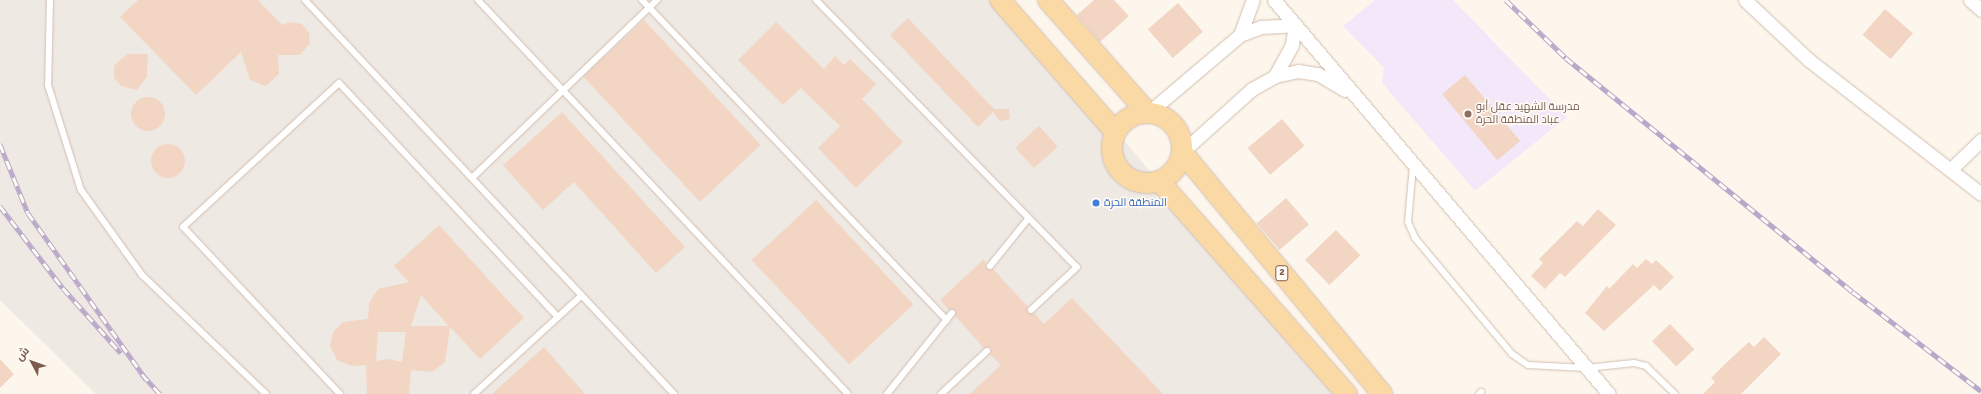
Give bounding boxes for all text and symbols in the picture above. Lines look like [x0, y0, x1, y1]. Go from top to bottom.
place label: مدرسة الشهيد عقل أبو عباد المنطقة الحرة [1476, 101, 1580, 127]
marker: مدرسة الشهيد عقل أبو عباد المنطقة الحرة [1463, 109, 1473, 119]
place label: المنطقة الحرة [1104, 196, 1167, 210]
marker: المنطقة الحرة [1091, 198, 1101, 208]
road number: 2 [1275, 265, 1289, 281]
north arrow [12, 342, 52, 382]
text: ش [13, 344, 32, 363]

